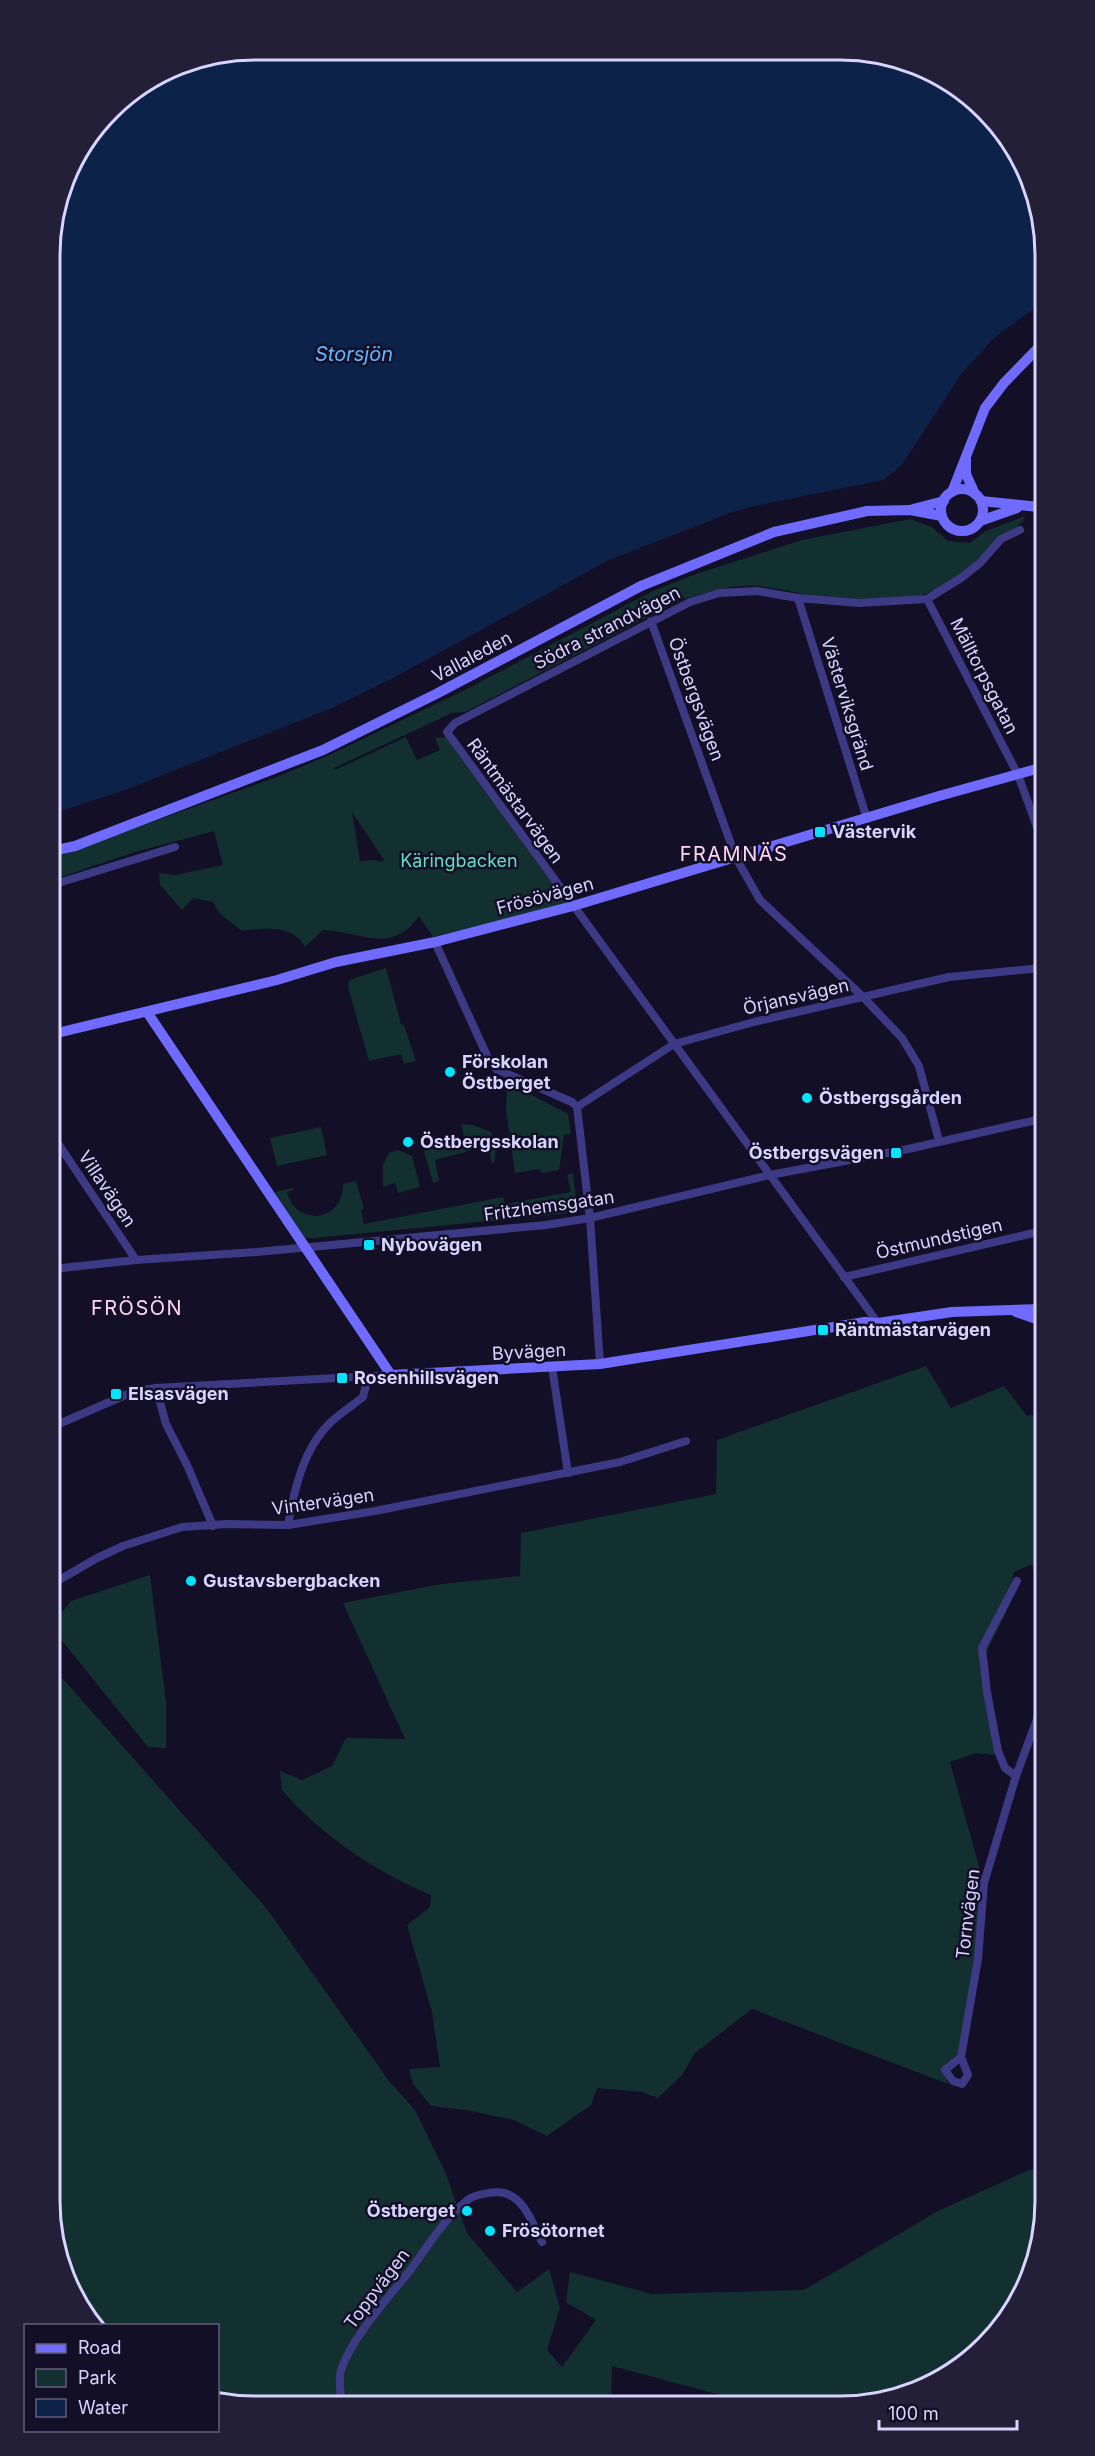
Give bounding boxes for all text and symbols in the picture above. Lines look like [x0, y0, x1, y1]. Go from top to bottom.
water label: Storsjön [315, 342, 393, 366]
street label: Södra strandvägen [530, 582, 684, 674]
street label: Mälltorpsgatan [946, 614, 1023, 737]
street label: Vallaleden [428, 627, 515, 686]
street label: Östbergsvägen [664, 634, 730, 764]
street label: Västerviksgränd [817, 635, 878, 773]
street label: Räntmästarvägen [463, 734, 568, 867]
place label: Västervik [832, 821, 917, 842]
marker: Västervik [813, 825, 827, 839]
district label: FRAMNÄS [680, 842, 788, 866]
park label: Käringbacken [400, 850, 518, 871]
street label: Frösövägen [494, 872, 596, 919]
street label: Örjansvägen [741, 973, 851, 1019]
place label: Förskolan Östberget [462, 1051, 551, 1093]
marker: Förskolan Östberget [443, 1065, 457, 1079]
place label: Östbergsgården [819, 1087, 962, 1108]
marker: Östbergsgården [800, 1091, 814, 1105]
place label: Östbergsskolan [420, 1131, 559, 1152]
marker: Östbergsskolan [401, 1135, 415, 1149]
place label: Östbergsvägen [749, 1142, 884, 1163]
marker: Östbergsvägen [889, 1146, 903, 1160]
street label: Villavägen [74, 1147, 141, 1231]
street label: Fritzhemsgatan [482, 1186, 616, 1225]
street label: Östmundstigen [873, 1213, 1004, 1263]
place label: Nybovägen [381, 1234, 482, 1255]
marker: Nybovägen [362, 1238, 376, 1252]
district label: FRÖSÖN [91, 1296, 183, 1320]
place label: Räntmästarvägen [835, 1319, 991, 1340]
marker: Räntmästarvägen [816, 1323, 830, 1337]
street label: Byvägen [491, 1339, 567, 1364]
place label: Rosenhillsvägen [354, 1367, 499, 1388]
marker: Rosenhillsvägen [335, 1371, 349, 1385]
place label: Elsasvägen [128, 1383, 229, 1404]
marker: Elsasvägen [109, 1387, 123, 1401]
street label: Vintervägen [270, 1484, 375, 1519]
place label: Gustavsbergbacken [203, 1570, 380, 1591]
marker: Gustavsbergbacken [184, 1574, 198, 1588]
street label: Tornvägen [952, 1868, 983, 1960]
place label: Östberget [367, 2200, 455, 2221]
marker: Östberget [460, 2204, 474, 2218]
place label: Frösötornet [502, 2220, 605, 2241]
marker: Frösötornet [483, 2224, 497, 2238]
street label: Toppvägen [340, 2244, 414, 2333]
legend [24, 2324, 219, 2432]
text: Road [78, 2337, 121, 2358]
text: Park [78, 2367, 117, 2388]
scale bar [879, 2393, 1017, 2431]
text: Water [78, 2397, 128, 2418]
text: 100 m [888, 2403, 939, 2424]

